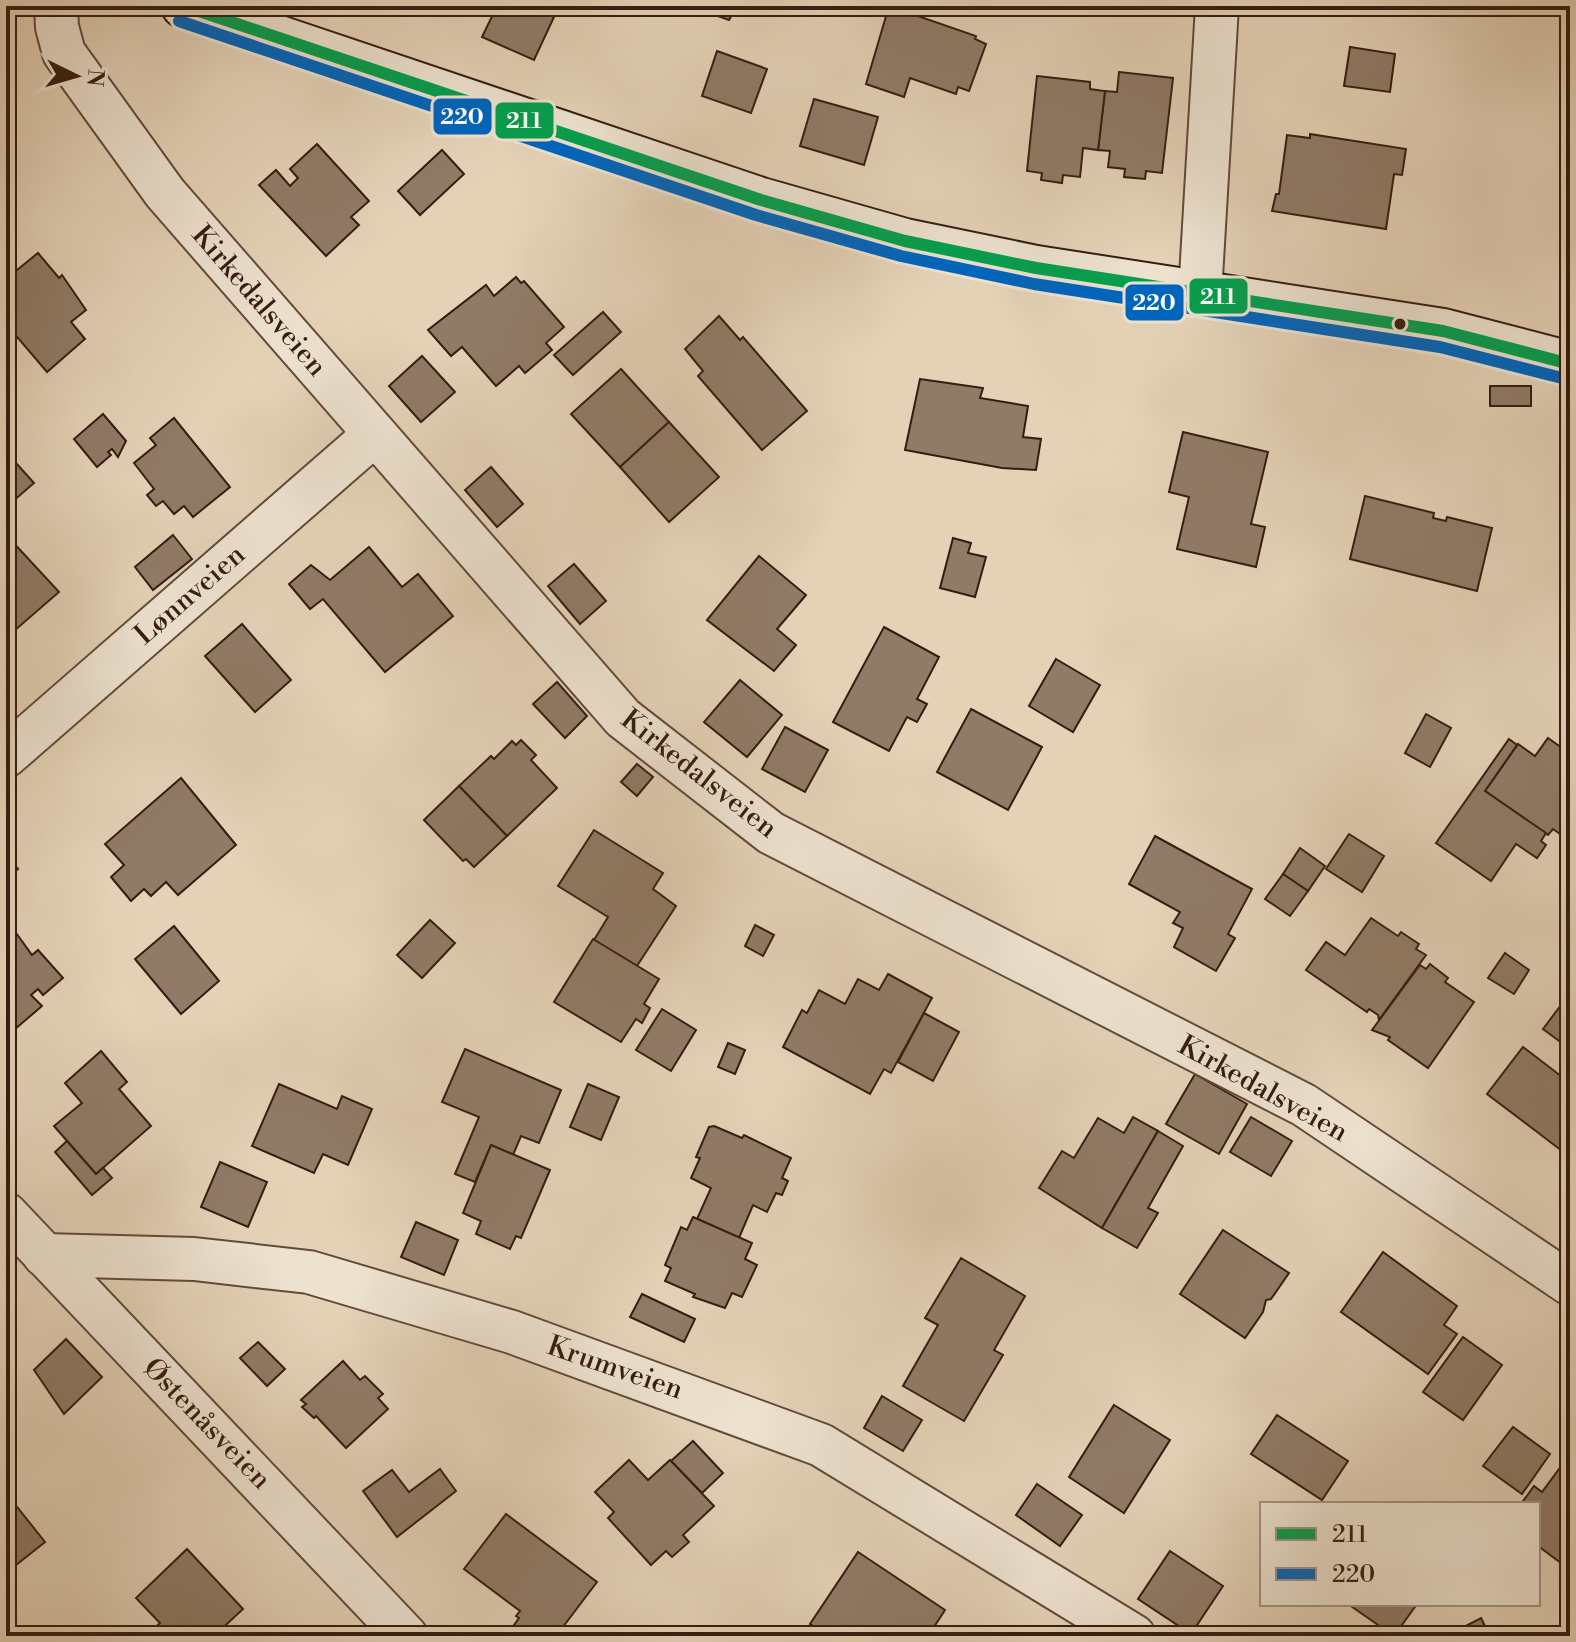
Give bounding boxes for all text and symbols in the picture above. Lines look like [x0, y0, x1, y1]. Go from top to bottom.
north arrow [36, 36, 116, 116]
text: N [80, 68, 109, 88]
line badge: 220 [432, 97, 493, 136]
line badge: 211 [494, 101, 555, 140]
text: 220 [440, 104, 484, 131]
text: 211 [506, 108, 542, 135]
street label: Kirkedalsveien [184, 218, 334, 384]
line badge: 211 [1188, 277, 1249, 315]
line badge: 220 [1124, 283, 1185, 322]
text: 211 [1200, 284, 1236, 311]
text: 220 [1132, 290, 1176, 317]
unlabelled marker [1392, 316, 1408, 332]
street label: Lønnveien [128, 537, 253, 653]
street label: Kirkedalsveien [614, 702, 784, 846]
street label: Kirkedalsveien [1172, 1028, 1354, 1150]
street label: Krumveien [543, 1328, 688, 1408]
street label: Østenåsveien [136, 1351, 278, 1497]
legend [1260, 1502, 1540, 1606]
text: 211 [1332, 1520, 1368, 1550]
text: 220 [1332, 1560, 1375, 1590]

